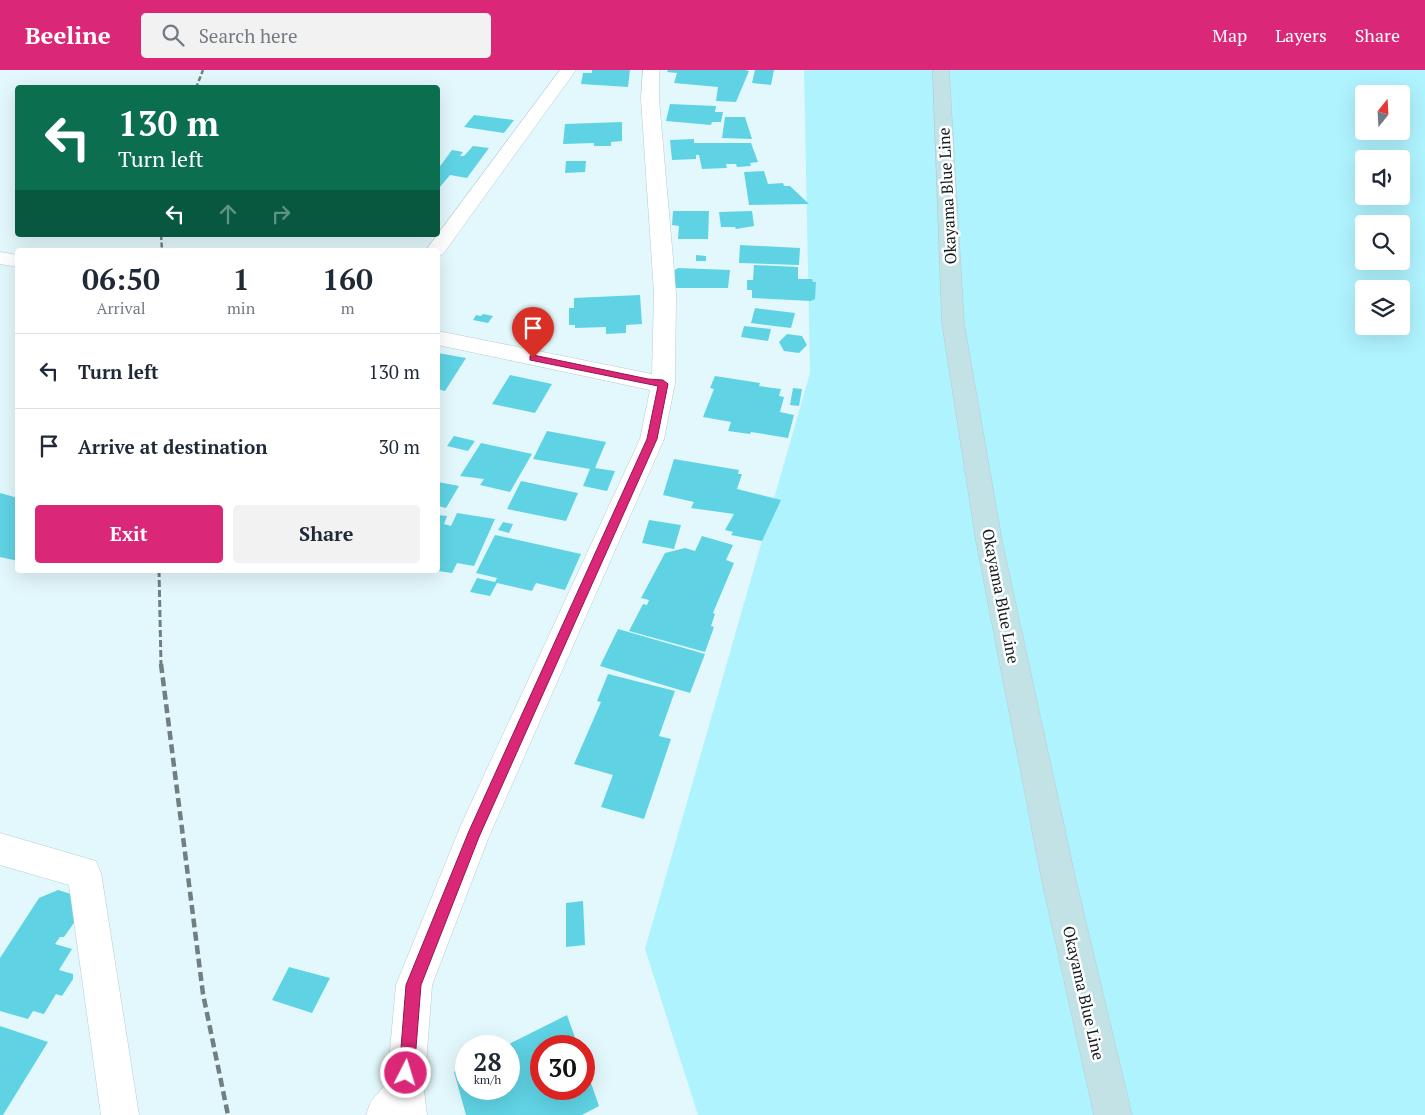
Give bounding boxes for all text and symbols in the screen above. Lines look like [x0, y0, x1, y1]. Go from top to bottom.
search box [141, 13, 491, 58]
text: Beeline [25, 19, 111, 51]
icon: search [159, 21, 187, 49]
text: Search here [199, 23, 297, 48]
text: Map [1212, 23, 1247, 47]
text: Layers [1275, 23, 1327, 47]
text: Share [1355, 23, 1400, 47]
north arrow [1355, 85, 1410, 140]
map controls [1355, 85, 1410, 335]
text: 130 m [118, 100, 219, 146]
icon: left [35, 105, 100, 170]
street label: Okayama Blue Line [932, 127, 962, 265]
text: Turn left [118, 144, 204, 173]
button: sound [1355, 150, 1410, 205]
icon: left [161, 200, 189, 228]
icon: ahead [214, 200, 242, 228]
icon: right [267, 200, 295, 228]
button: search [1355, 215, 1410, 270]
text: 06:50 [82, 259, 160, 299]
text: 1 [233, 259, 250, 299]
text: 160 [322, 259, 373, 299]
button: layers [1355, 280, 1410, 335]
text: Arrival [96, 297, 146, 319]
text: min [227, 297, 255, 319]
text: m [341, 297, 354, 319]
pin [512, 307, 554, 358]
icon: arrive [519, 314, 547, 342]
icon: left [35, 357, 63, 385]
text: Turn left [78, 359, 159, 384]
text: 130 m [369, 359, 420, 384]
icon: arrive [35, 432, 63, 460]
text: Arrive at destination [78, 434, 267, 459]
text: 30 m [379, 434, 420, 459]
button: Exit [35, 505, 223, 563]
button: Share [233, 505, 420, 563]
street label: Okayama Blue Line [977, 527, 1025, 665]
street label: Okayama Blue Line [1058, 924, 1110, 1062]
speed limit sign: 30 [530, 1035, 595, 1100]
text: 28 [473, 1045, 502, 1078]
position arrow [379, 1046, 431, 1098]
text: km/h [474, 1072, 501, 1087]

